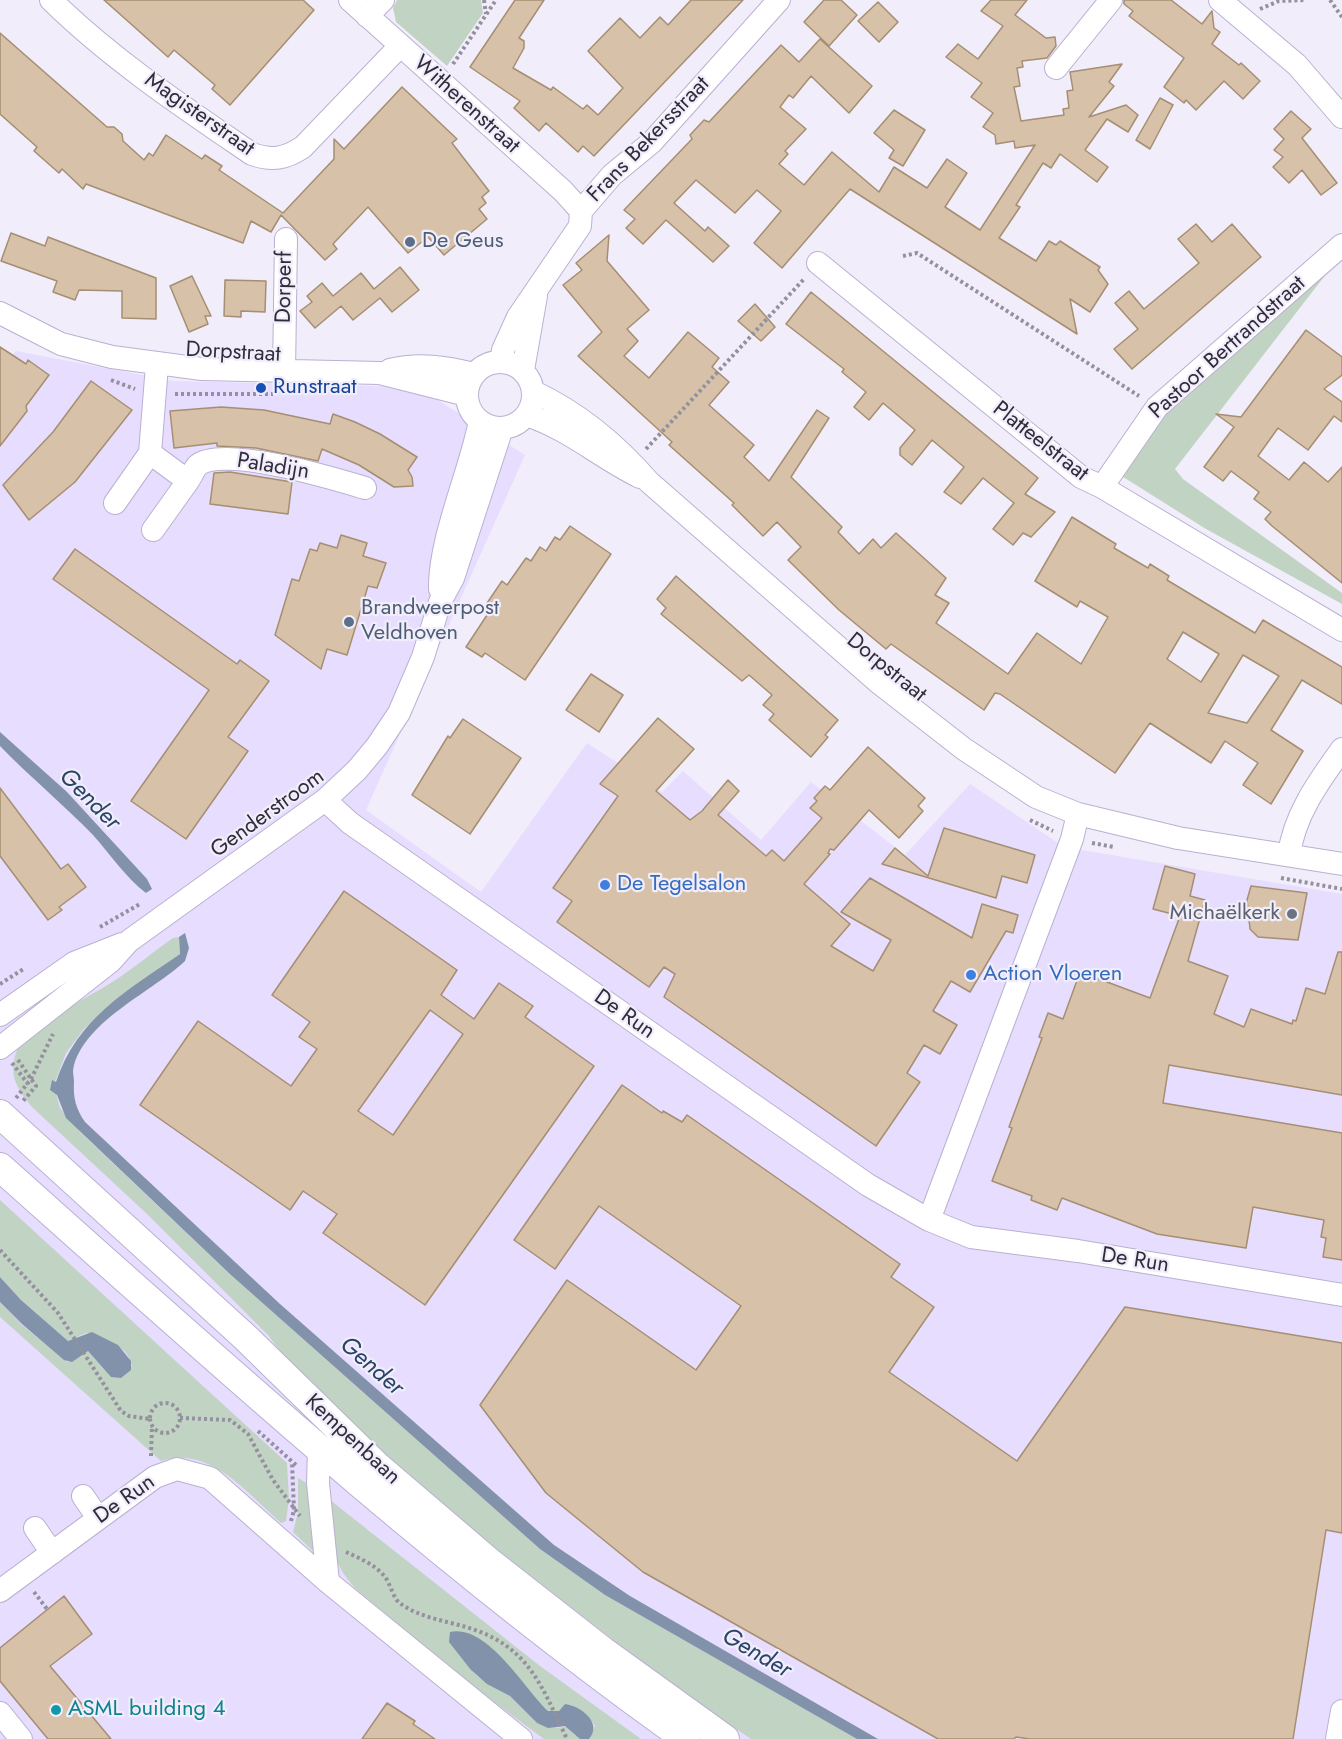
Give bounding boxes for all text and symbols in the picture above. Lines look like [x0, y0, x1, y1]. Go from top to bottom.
street label: Witherenstraat [407, 50, 525, 160]
street label: Magisterstraat [139, 68, 259, 162]
street label: Frans Bekersstraat [582, 72, 716, 208]
place label: De Geus [422, 229, 504, 255]
marker: De Geus [403, 235, 417, 249]
street label: Dorperf [271, 251, 299, 323]
street label: Pastoor Bertrandstraat [1144, 271, 1312, 425]
street label: Dorpstraat [185, 337, 281, 369]
place label: Runstraat [273, 375, 357, 401]
marker: Runstraat [254, 381, 268, 395]
street label: Platteelstraat [987, 396, 1093, 488]
street label: Paladijn [235, 448, 311, 486]
place label: Brandweerpost Veldhoven [361, 596, 499, 648]
marker: Brandweerpost Veldhoven [342, 615, 356, 629]
street label: Dorpstraat [841, 628, 931, 708]
water label: Gender [52, 763, 126, 837]
street label: Genderstroom [206, 764, 330, 864]
place label: De Tegelsalon [617, 872, 746, 898]
marker: De Tegelsalon [598, 878, 612, 892]
place label: Michaëlkerk [1170, 901, 1280, 927]
marker: Michaëlkerk [1285, 907, 1299, 921]
place label: Action Vloeren [983, 962, 1122, 988]
marker: Action Vloeren [964, 968, 978, 982]
street label: De Run [588, 985, 660, 1045]
street label: De Run [1099, 1243, 1171, 1279]
water label: Gender [333, 1331, 409, 1403]
street label: Kempenbaan [299, 1389, 405, 1491]
street label: De Run [89, 1470, 161, 1530]
water label: Gender [716, 1623, 796, 1685]
place label: ASML building 4 [68, 1697, 226, 1723]
marker: ASML building 4 [49, 1703, 63, 1717]

